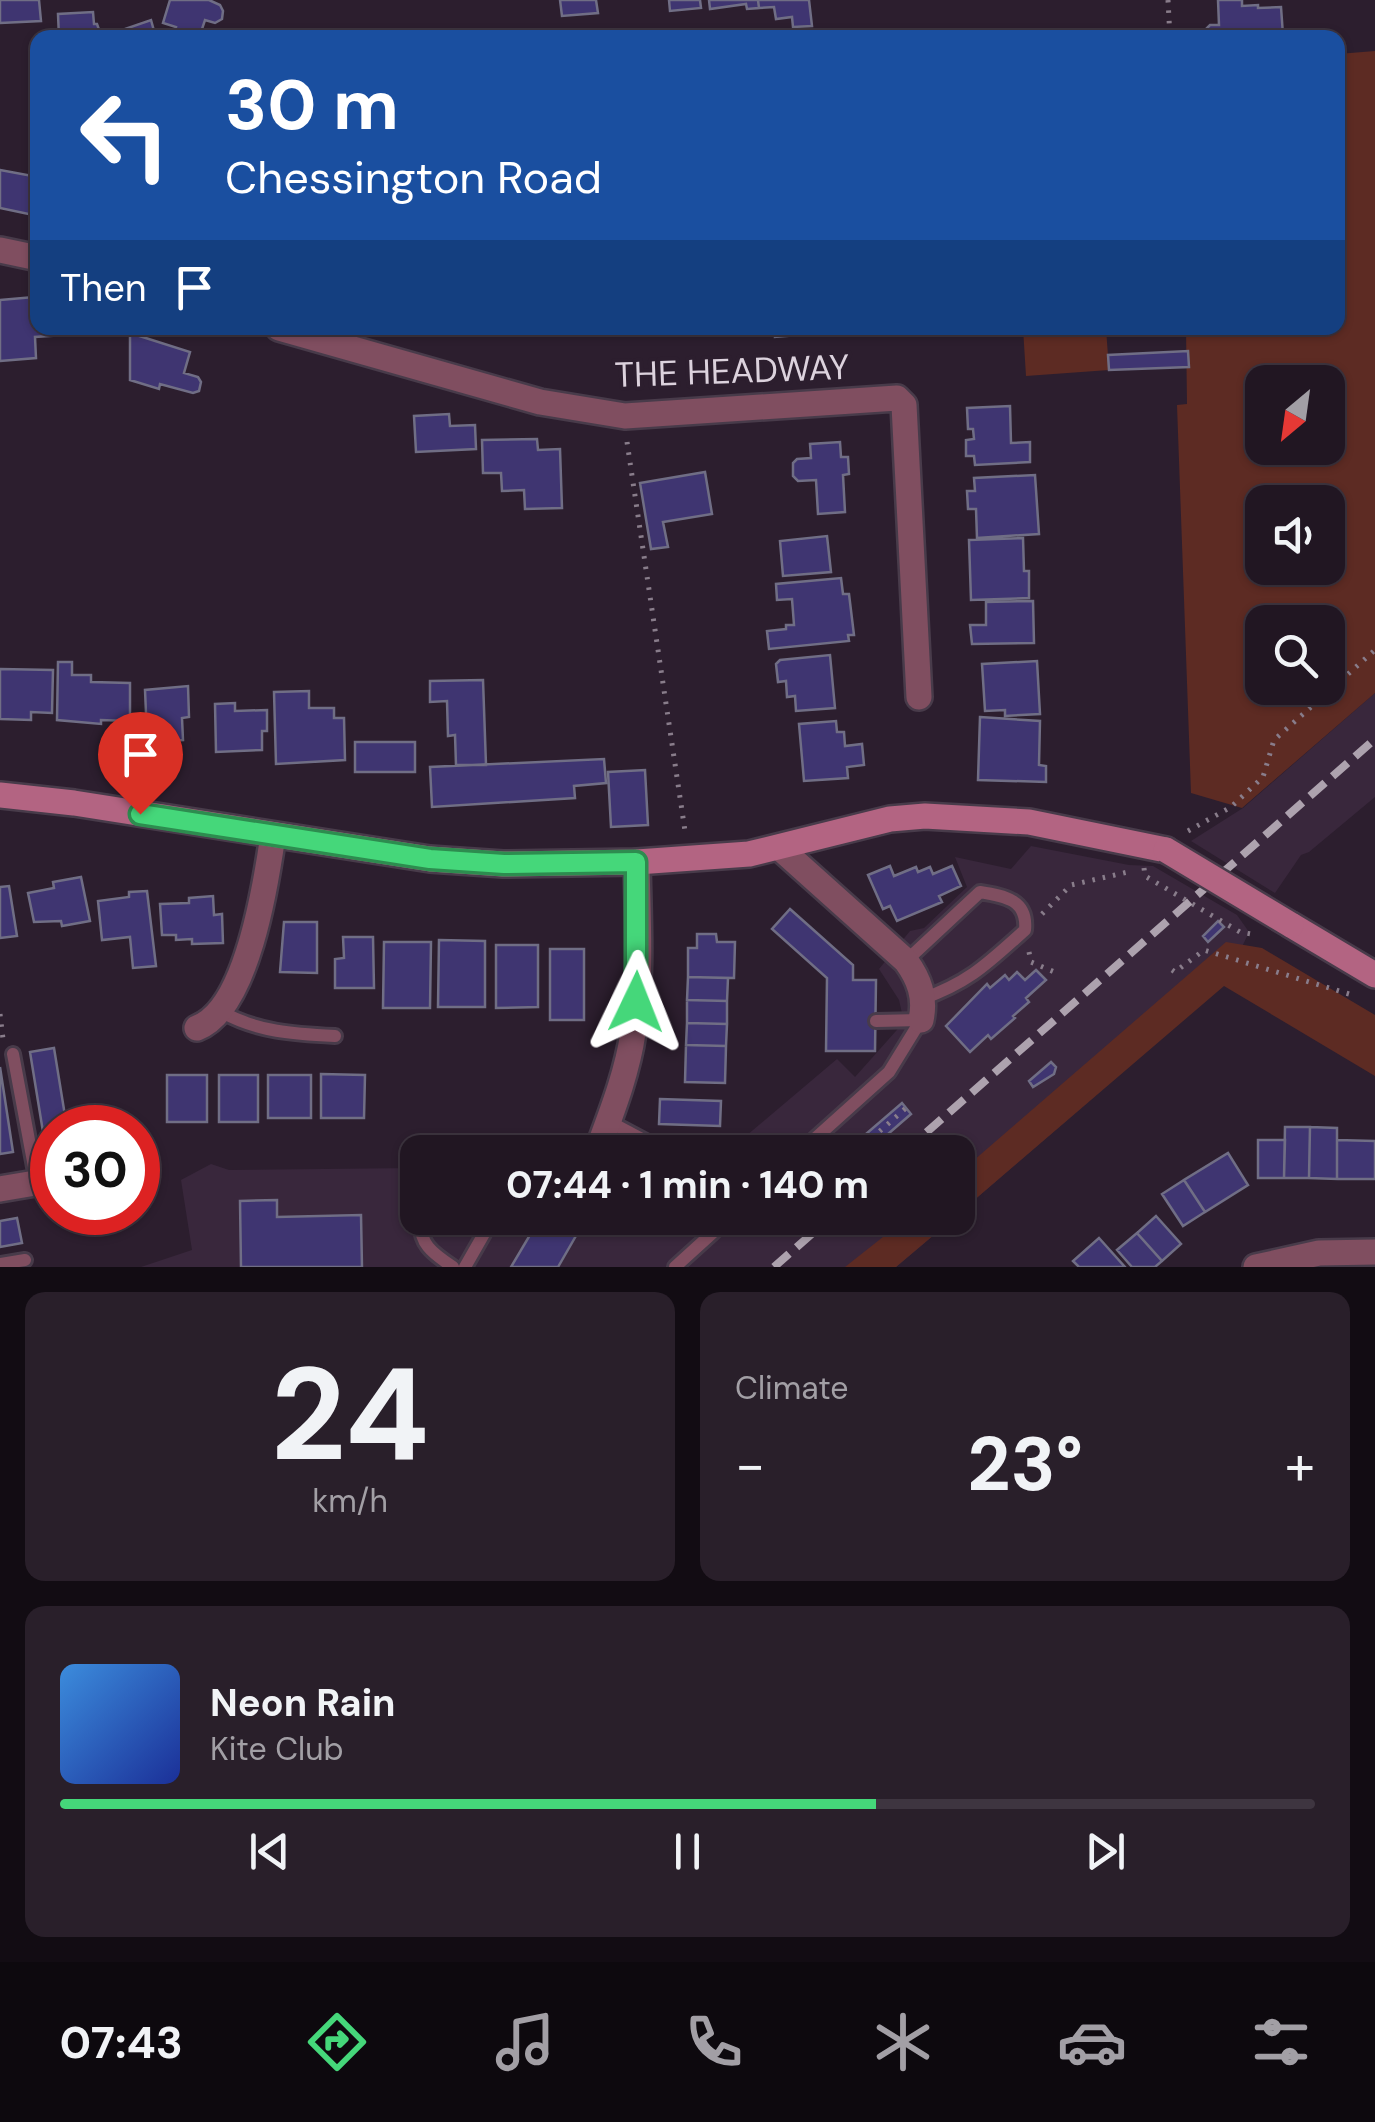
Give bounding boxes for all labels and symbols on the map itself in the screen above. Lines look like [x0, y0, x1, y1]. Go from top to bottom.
street label: THE HEADWAY [614, 344, 850, 398]
north arrow [1245, 365, 1345, 465]
pin [98, 712, 183, 815]
position arrow [584, 950, 688, 1054]
speed limit sign: 30 [30, 1105, 160, 1235]

